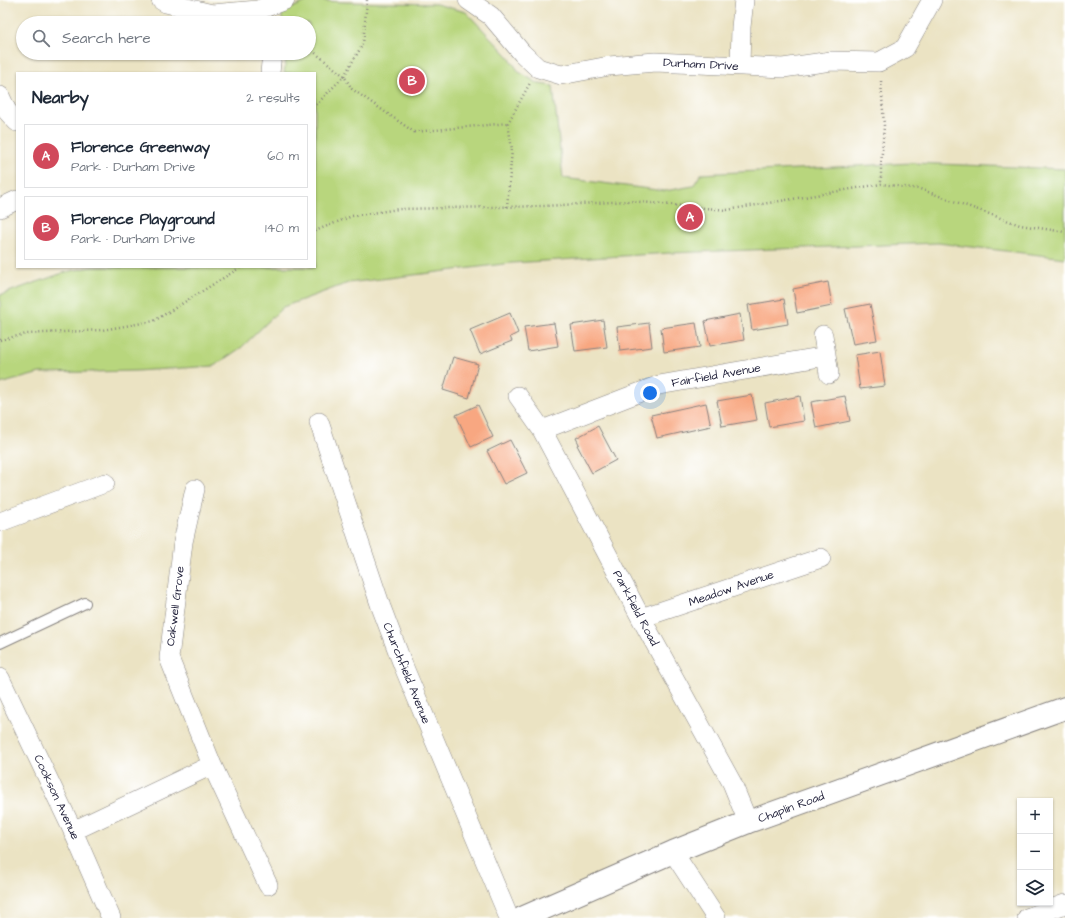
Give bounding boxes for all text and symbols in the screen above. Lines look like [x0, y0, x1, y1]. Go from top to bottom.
search box [16, 16, 316, 60]
icon: search [30, 27, 52, 49]
text: Search here [62, 28, 151, 49]
street label: Durham Drive [663, 54, 740, 75]
pin: B [399, 66, 425, 96]
text: Nearby [32, 86, 89, 110]
text: 2 results [246, 89, 300, 107]
text: Florence Greenway [71, 137, 210, 158]
text: A [42, 147, 50, 165]
text: 60 m [267, 147, 299, 165]
text: Park · Durham Drive [71, 158, 195, 176]
pin: A [677, 202, 703, 232]
text: Florence Playground [71, 209, 215, 230]
text: B [41, 219, 51, 237]
text: 140 m [265, 219, 299, 237]
text: Park · Durham Drive [71, 230, 195, 248]
street label: Fairfield Avenue [670, 359, 762, 392]
your location [640, 383, 660, 403]
street label: Oakwell Grove [162, 564, 189, 647]
street label: Meadow Avenue [686, 566, 776, 611]
street label: Parkfield Road [608, 567, 663, 649]
street label: Churchfield Avenue [378, 620, 435, 727]
street label: Cookson Avenue [29, 752, 84, 843]
street label: Chaplin Road [756, 788, 827, 827]
map controls [1017, 798, 1053, 906]
button: + [1017, 798, 1053, 834]
button: − [1017, 834, 1053, 870]
button: layers [1017, 870, 1053, 906]

